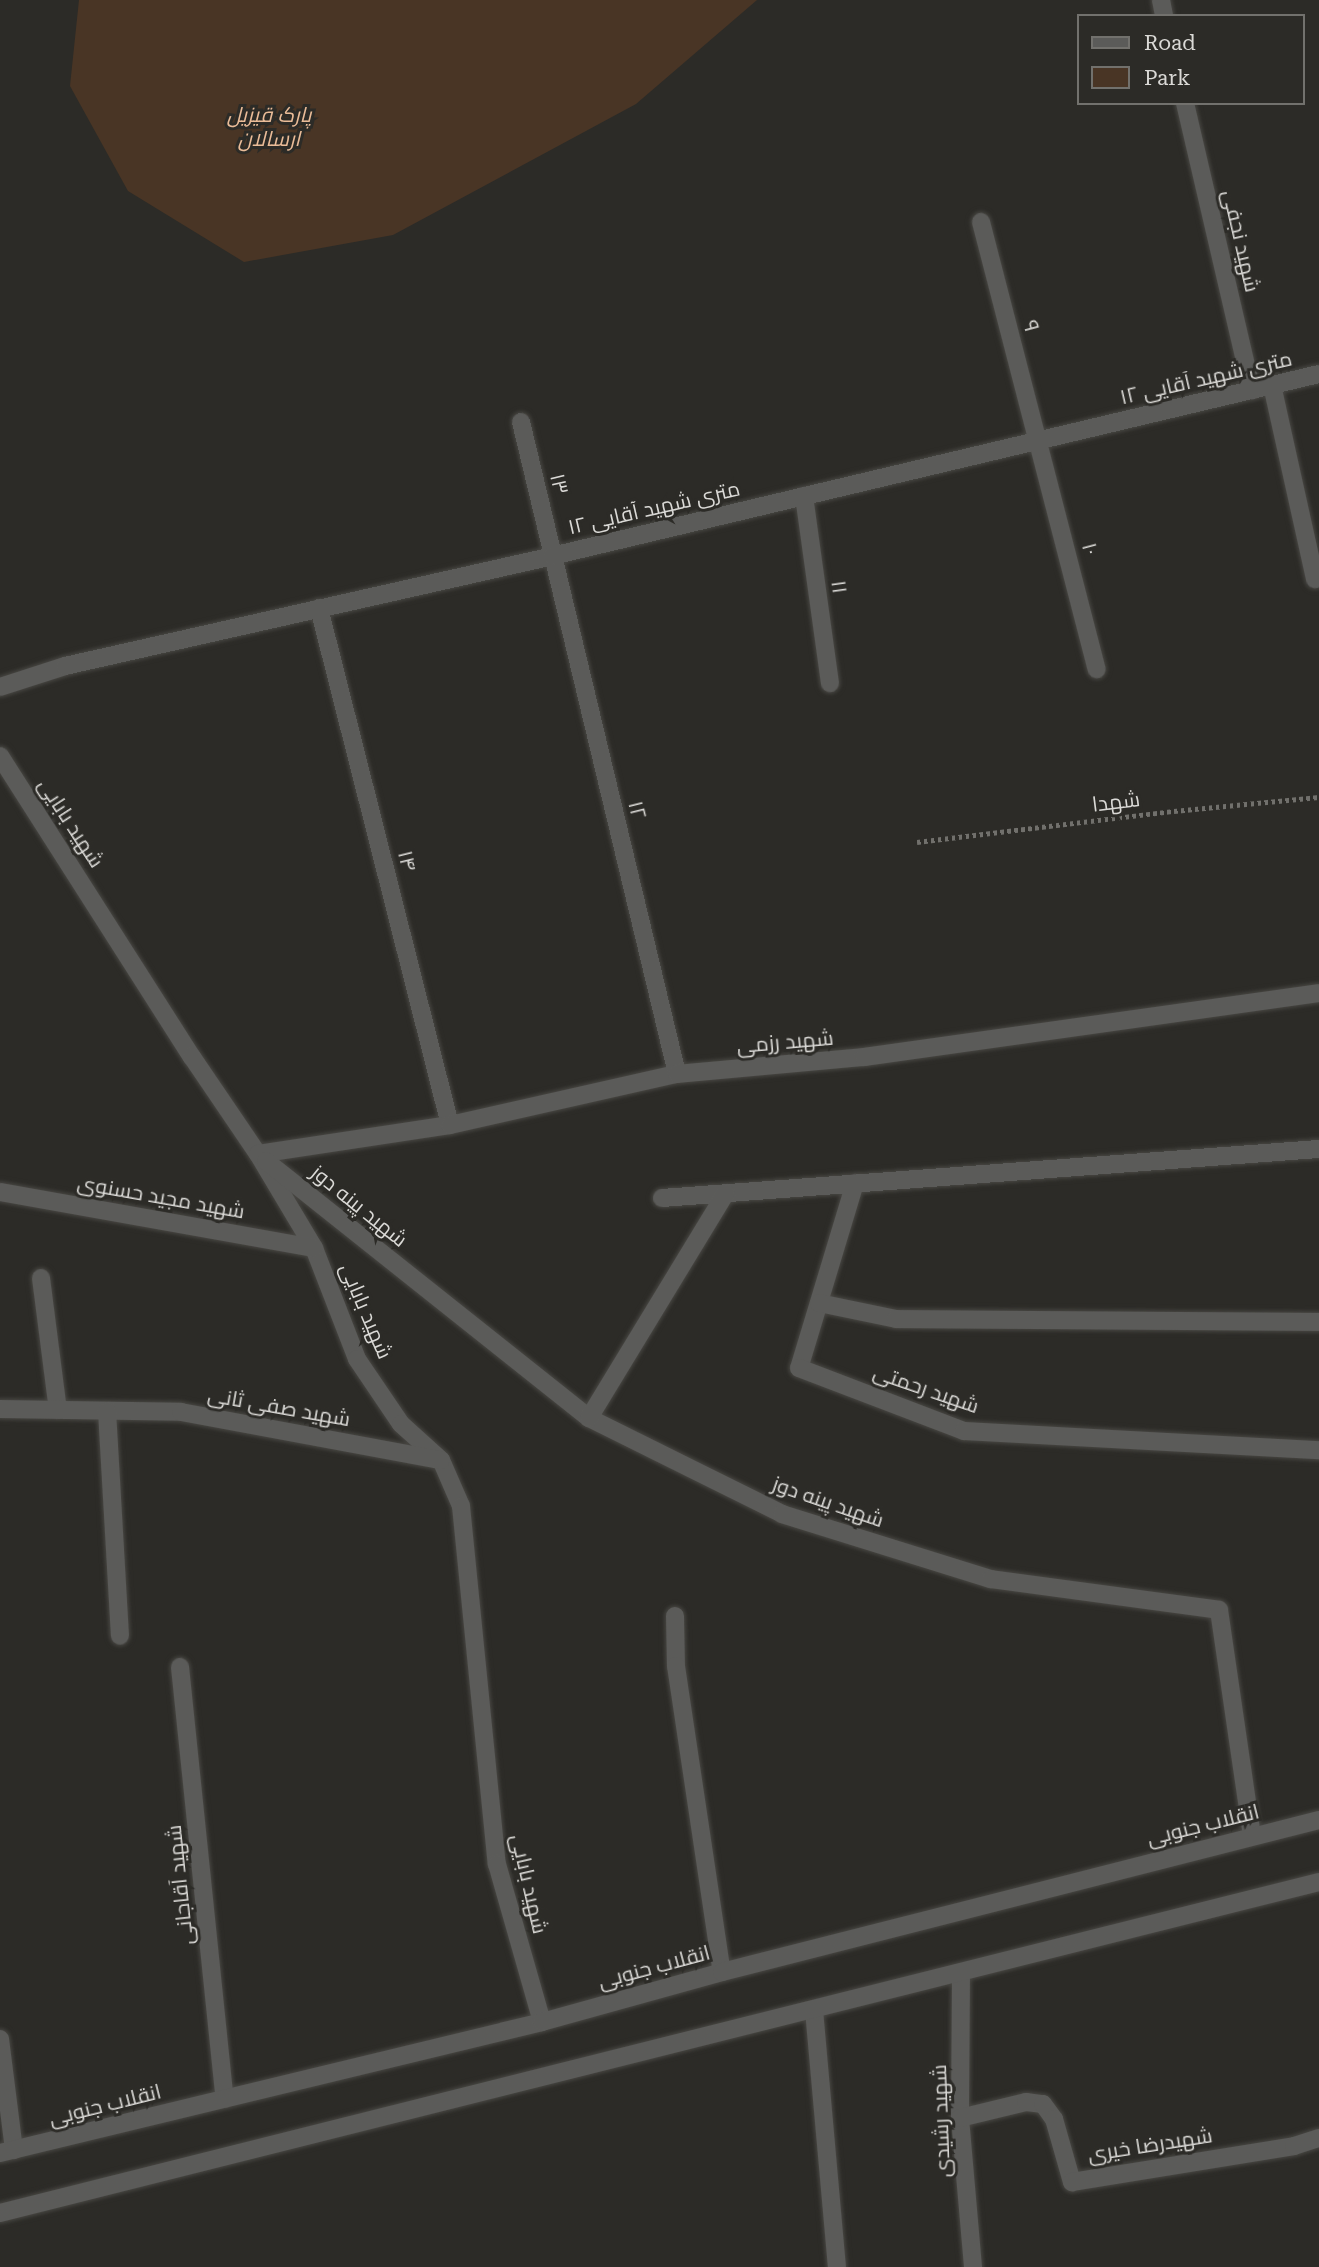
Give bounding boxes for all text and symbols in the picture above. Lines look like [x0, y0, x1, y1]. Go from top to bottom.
legend [1078, 14, 1305, 105]
text: Road [1144, 31, 1196, 55]
text: Park [1144, 66, 1190, 90]
park label: پارک قیزیل ارسالان [227, 102, 311, 152]
street label: شهید نجفی [1217, 187, 1265, 295]
street label: ۹ [1017, 317, 1045, 335]
street label: ۱۲ متری شهید آقایی [1118, 346, 1294, 410]
street label: ۱۳ [544, 471, 574, 497]
street label: ۱۲ متری شهید آقایی [566, 476, 742, 540]
street label: ۱۰ [1076, 540, 1104, 558]
street label: ۱۱ [826, 579, 852, 595]
street label: شهید بابایی [33, 773, 109, 873]
street label: شهدا [1091, 787, 1141, 817]
street label: ۱۲ [623, 798, 651, 822]
street label: ۱۴ [392, 848, 422, 874]
street label: شهید رزمی [736, 1025, 834, 1059]
street label: شهید پینه دوز [306, 1160, 412, 1252]
street label: شهید مجید حسنوی [75, 1170, 247, 1224]
street label: شهید بابایی [335, 1259, 397, 1363]
street label: شهید رحمتی [870, 1359, 982, 1419]
street label: شهید صفی ثانی [206, 1382, 352, 1432]
street label: شهید پینه دوز [769, 1471, 887, 1533]
street label: انقلاب جنوبی [1144, 1799, 1262, 1851]
street label: شهید آقاجانی [161, 1824, 199, 1946]
street label: شهید بابایی [505, 1832, 553, 1936]
street label: انقلاب جنوبی [595, 1940, 713, 1994]
street label: شهید رشیدی [926, 2064, 956, 2178]
street label: انقلاب جنوبی [46, 2079, 164, 2131]
street label: شهیدرضا خیری [1086, 2123, 1214, 2167]

